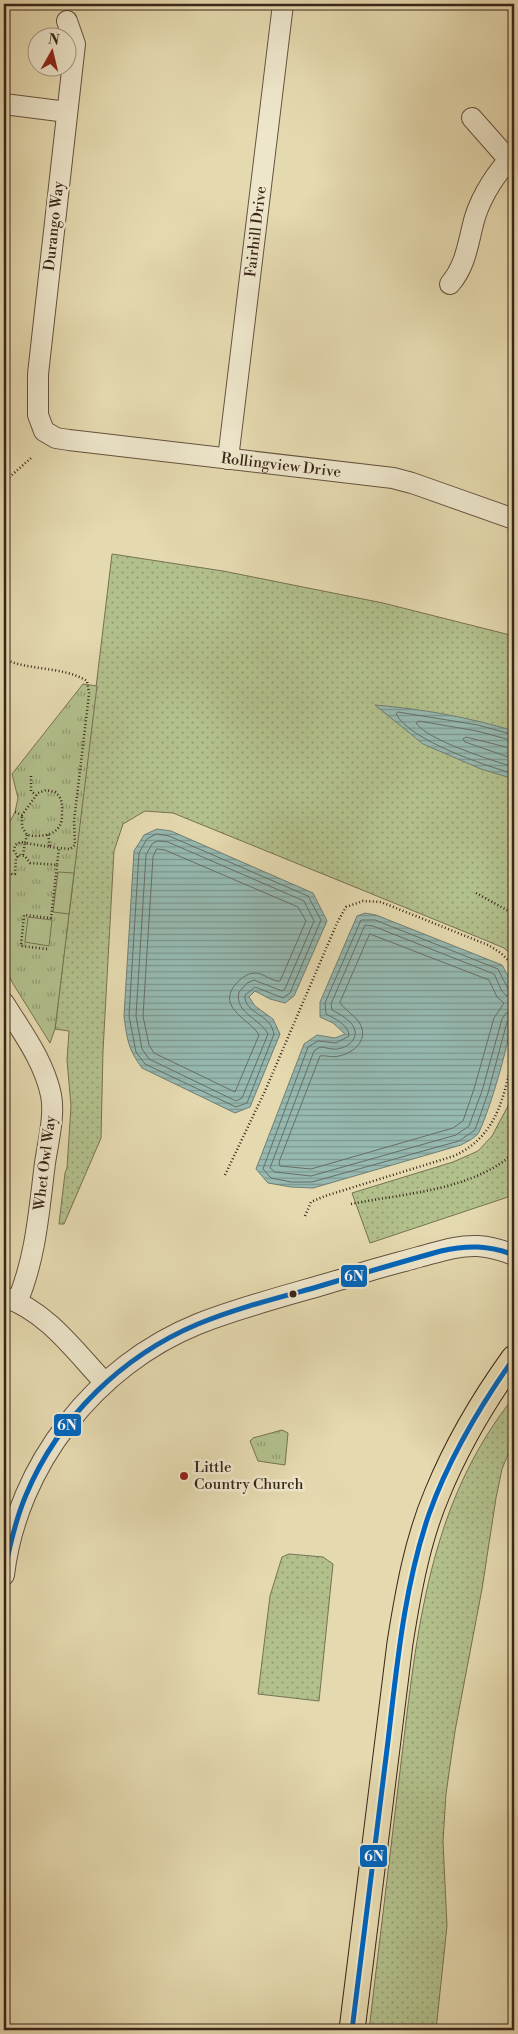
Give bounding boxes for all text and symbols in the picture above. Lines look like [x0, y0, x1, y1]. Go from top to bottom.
north arrow [28, 28, 78, 78]
text: N [47, 30, 60, 50]
street label: Durango Way [40, 180, 68, 272]
street label: Fairhill Drive [241, 185, 270, 278]
street label: Rollingview Drive [220, 448, 342, 481]
street label: Whet Owl Way [30, 1114, 60, 1213]
line badge: 6N [340, 1264, 368, 1288]
text: 6N [344, 1268, 364, 1286]
unlabelled marker [288, 1289, 298, 1299]
line badge: 6N [53, 1413, 82, 1437]
text: 6N [57, 1417, 77, 1435]
place label: Little Country Church [194, 1458, 303, 1494]
marker: Little Country Church [178, 1470, 190, 1482]
line badge: 6N [359, 1844, 388, 1868]
text: 6N [364, 1848, 384, 1866]

